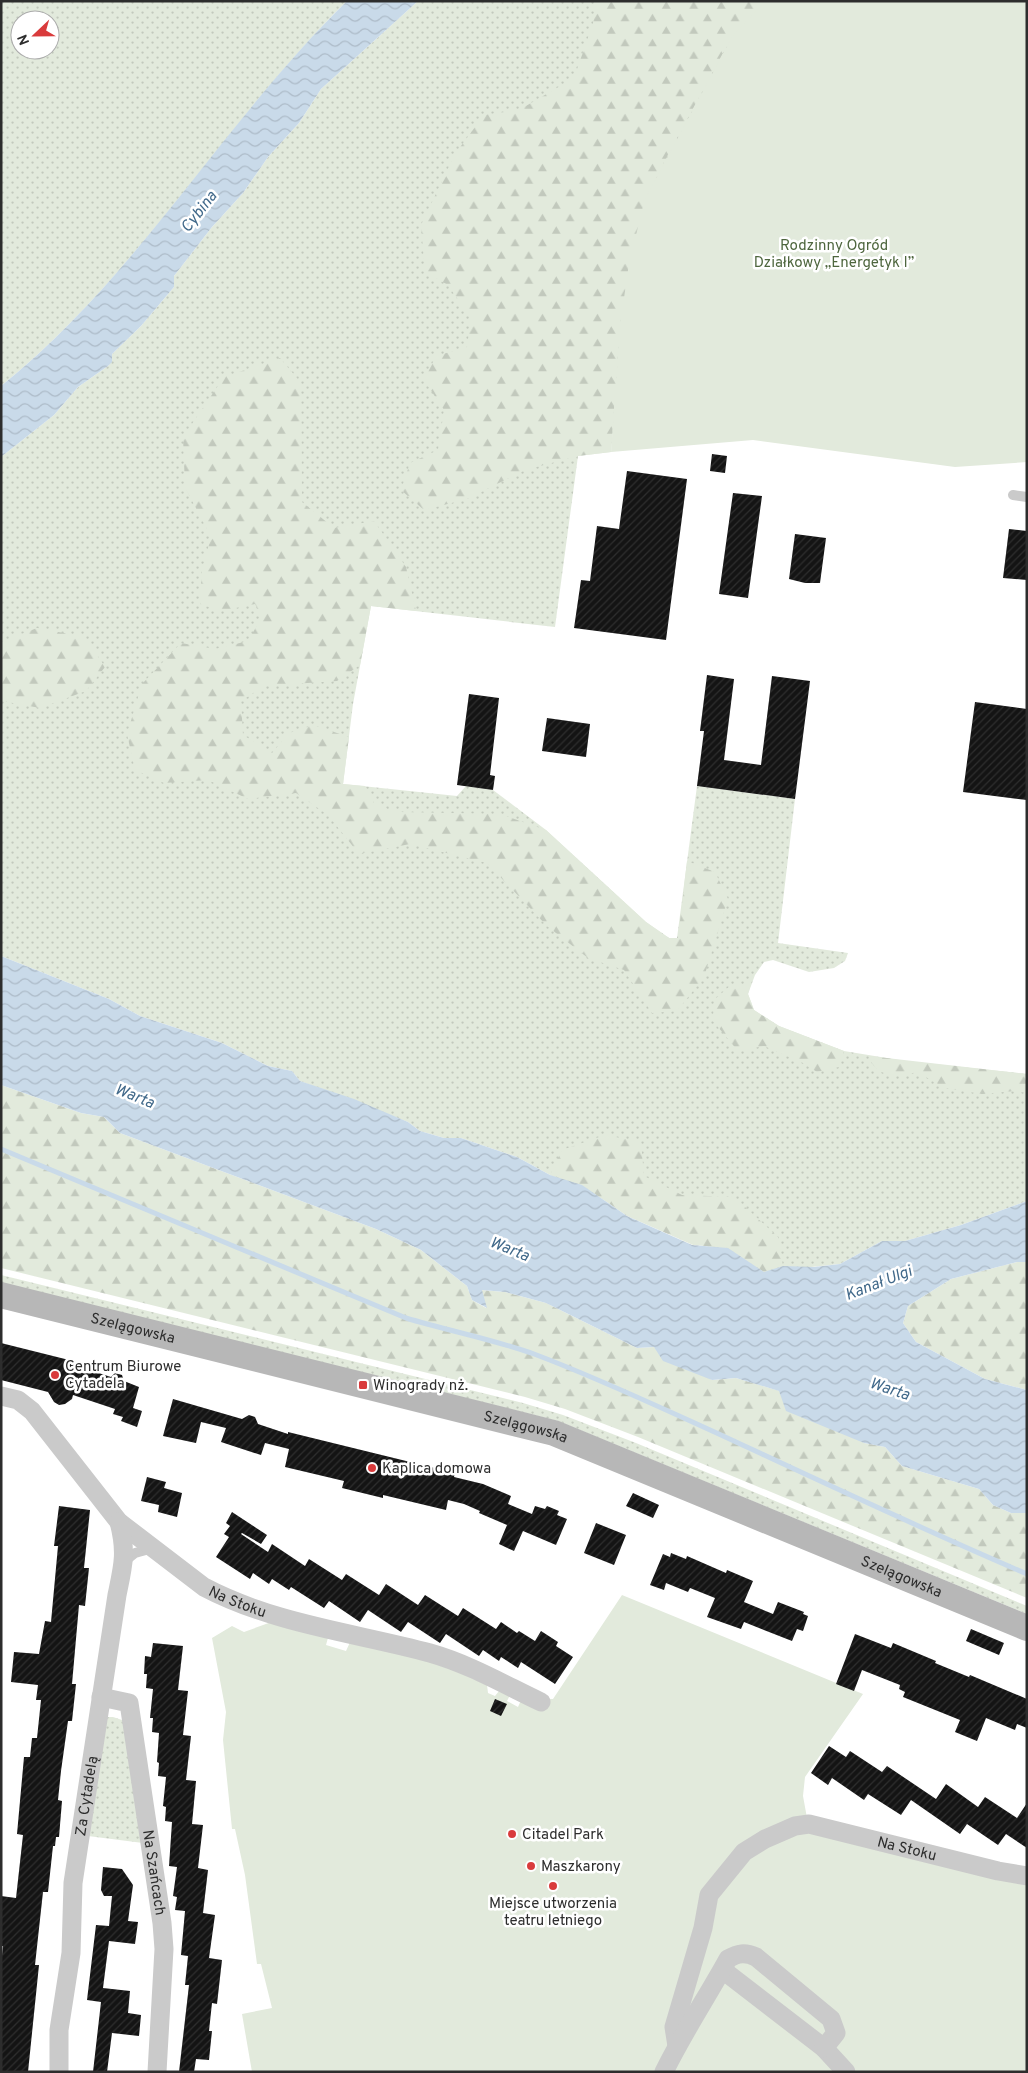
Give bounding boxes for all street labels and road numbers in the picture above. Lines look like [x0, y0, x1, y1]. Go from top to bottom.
street label: Szelągowska [88, 1310, 177, 1349]
street label: Szelągowska [481, 1408, 570, 1449]
street label: Szelągowska [858, 1552, 945, 1603]
street label: Na Stoku [205, 1583, 268, 1623]
street label: Za Cytadelą [72, 1755, 103, 1838]
street label: Na Szańcach [137, 1829, 169, 1917]
street label: Na Stoku [875, 1833, 938, 1866]

